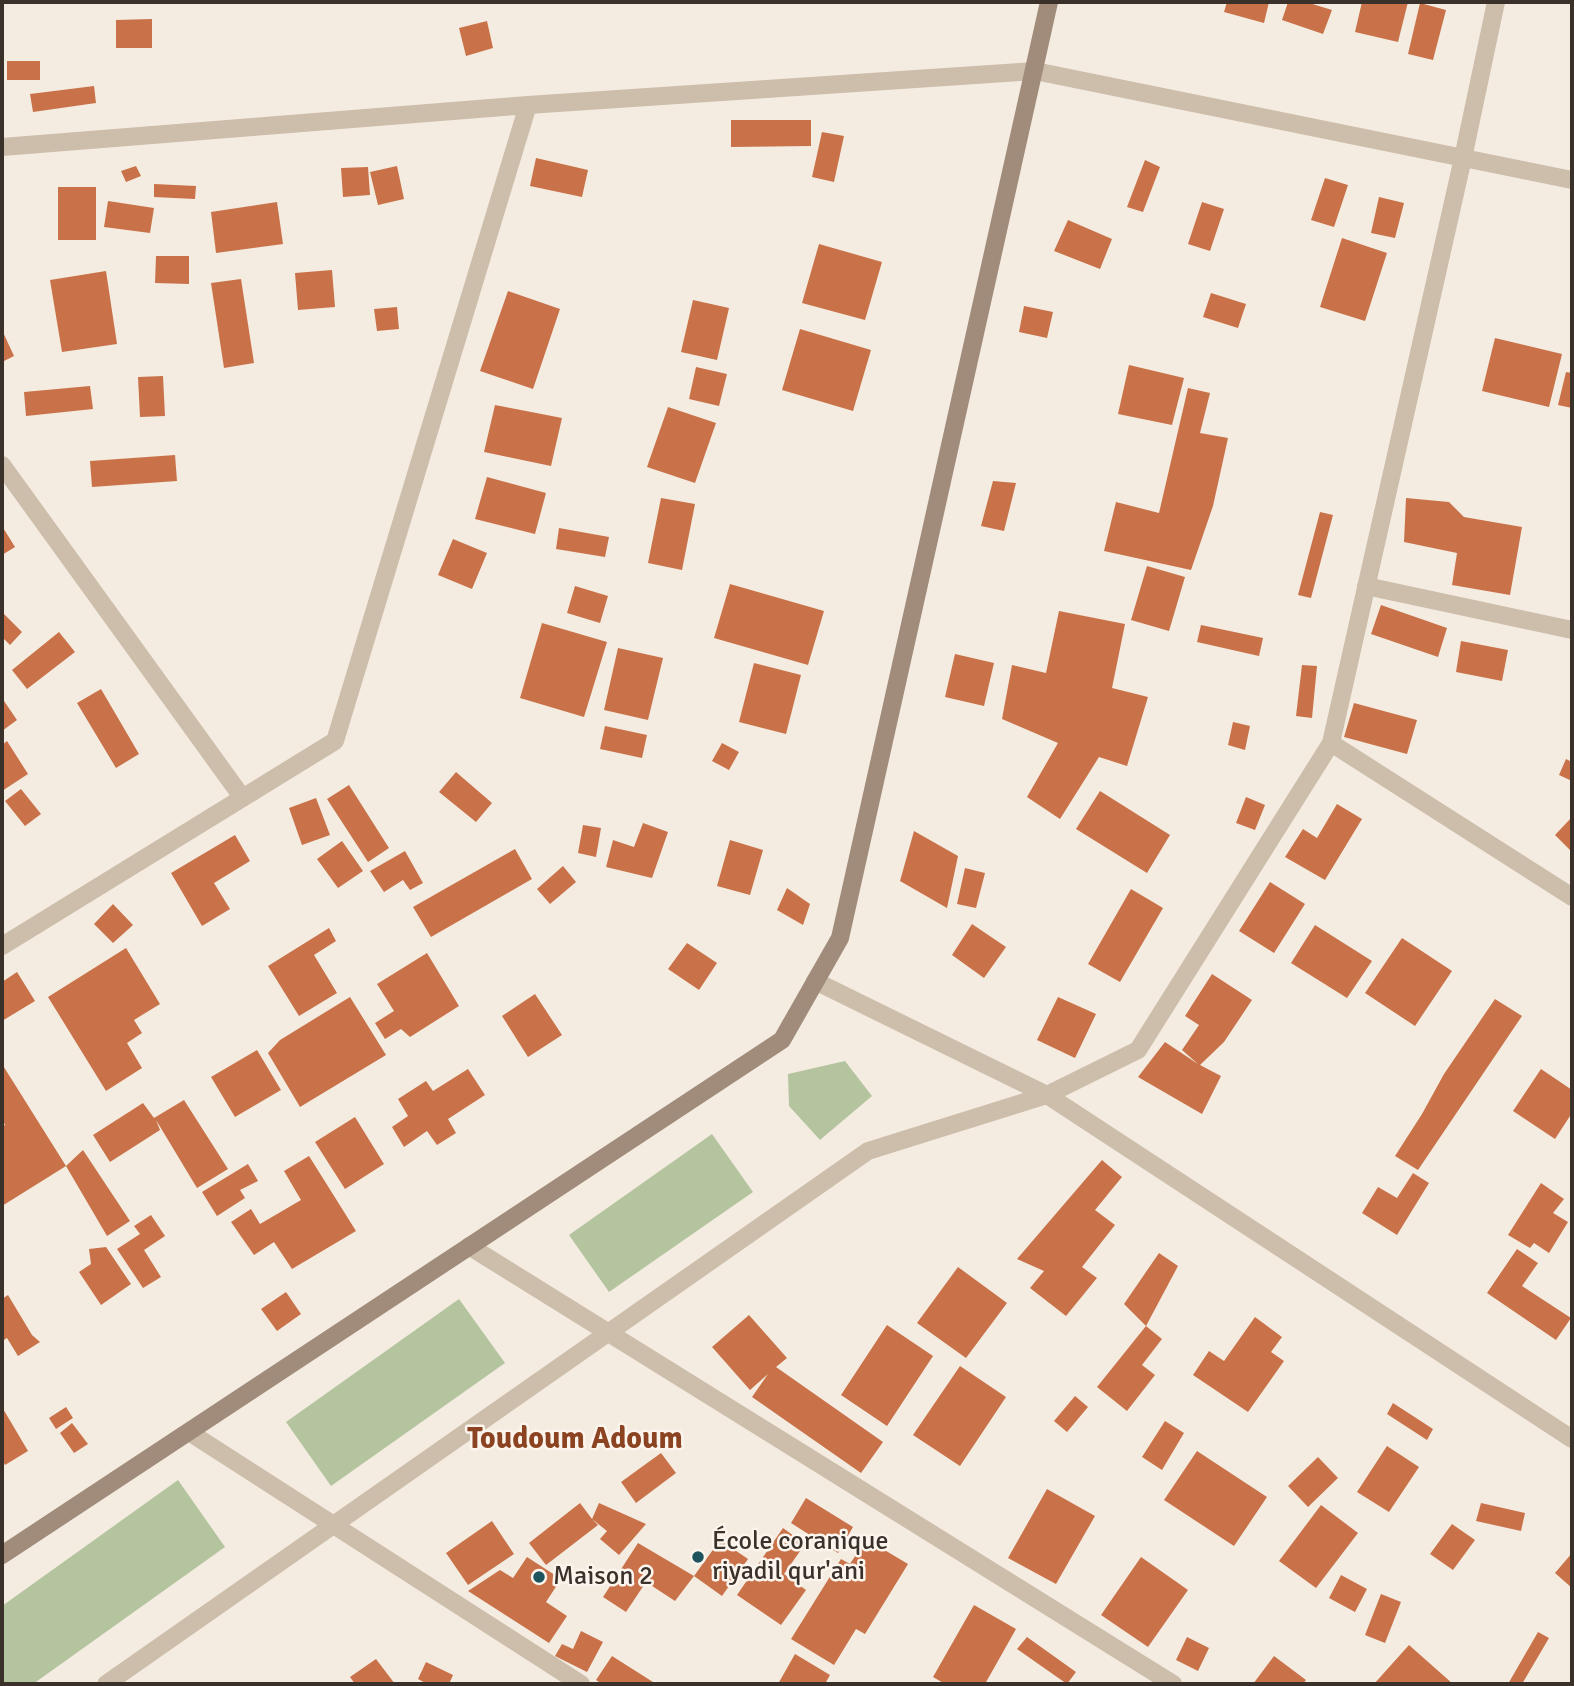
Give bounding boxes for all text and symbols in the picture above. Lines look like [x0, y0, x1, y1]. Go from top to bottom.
district label: Toudoum Adoum [467, 1422, 683, 1458]
place label: École coranique riyadil qur'ani [712, 1526, 888, 1588]
marker: École coranique riyadil qur'ani [690, 1549, 706, 1565]
place label: Maison 2 [553, 1561, 653, 1593]
marker: Maison 2 [531, 1569, 547, 1585]

